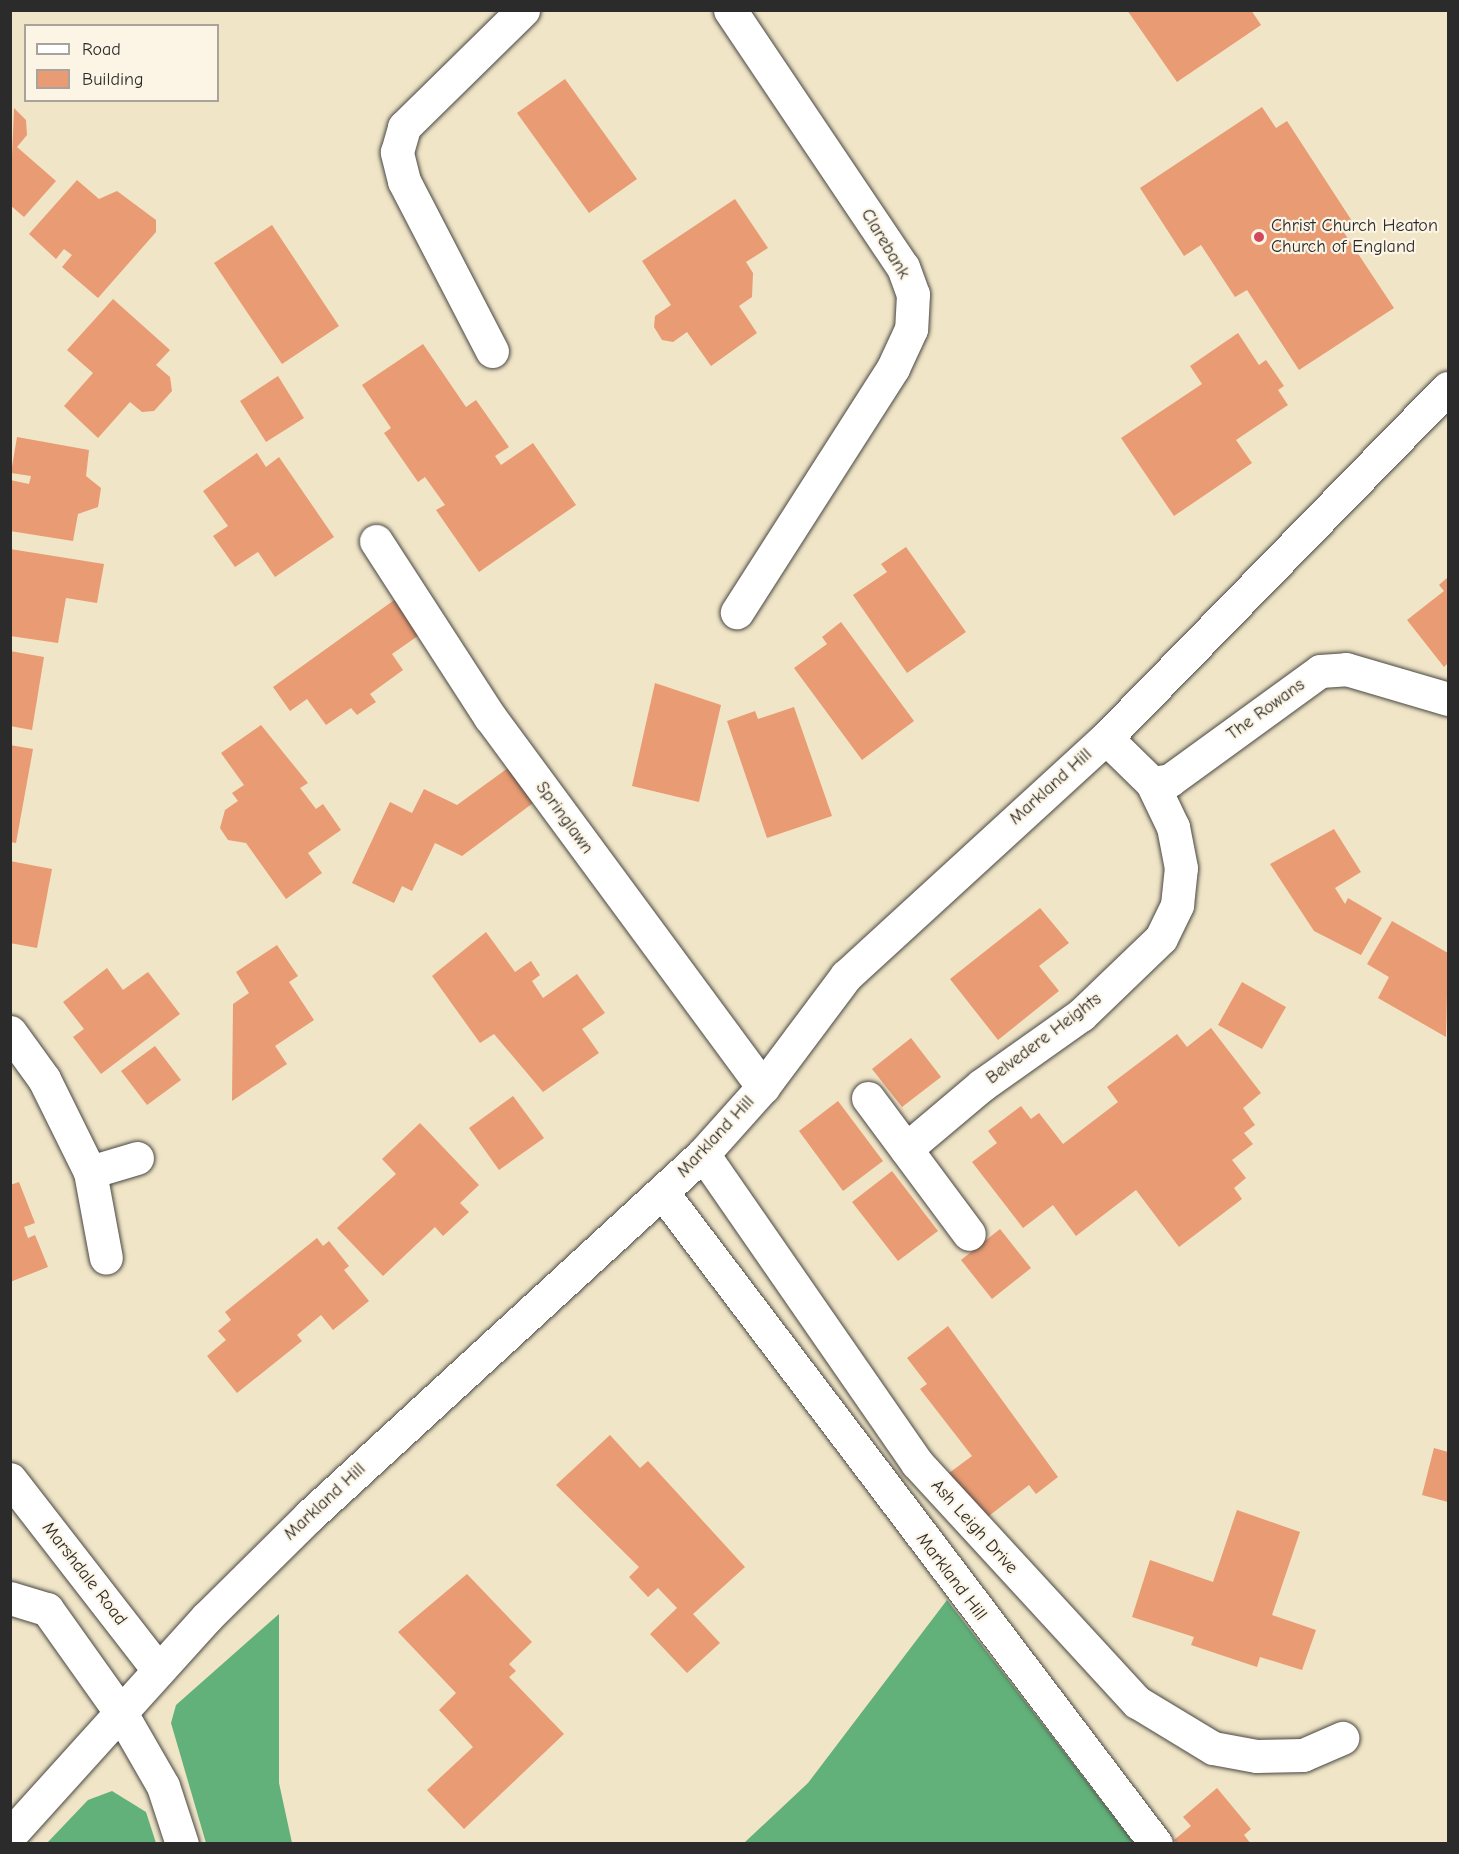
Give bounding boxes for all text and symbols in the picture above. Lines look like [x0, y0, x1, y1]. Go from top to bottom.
legend [24, 24, 219, 102]
text: Road [82, 39, 121, 60]
text: Building [82, 69, 144, 90]
street label: Clarebank [856, 205, 914, 283]
place label: Christ Church Heaton Church of England [1271, 216, 1438, 258]
marker: Christ Church Heaton Church of England [1252, 230, 1266, 244]
street label: The Rowans [1223, 674, 1309, 746]
street label: Markland Hill [1005, 744, 1097, 830]
street label: Springlawn [531, 778, 597, 858]
street label: Belvedere Heights [982, 989, 1106, 1089]
street label: Markland Hill [673, 1092, 759, 1182]
street label: Markland Hill [280, 1459, 370, 1545]
street label: Ash Leigh Drive [926, 1475, 1022, 1579]
street label: Marshdale Road [37, 1518, 131, 1630]
street label: Markland Hill [911, 1529, 991, 1625]

